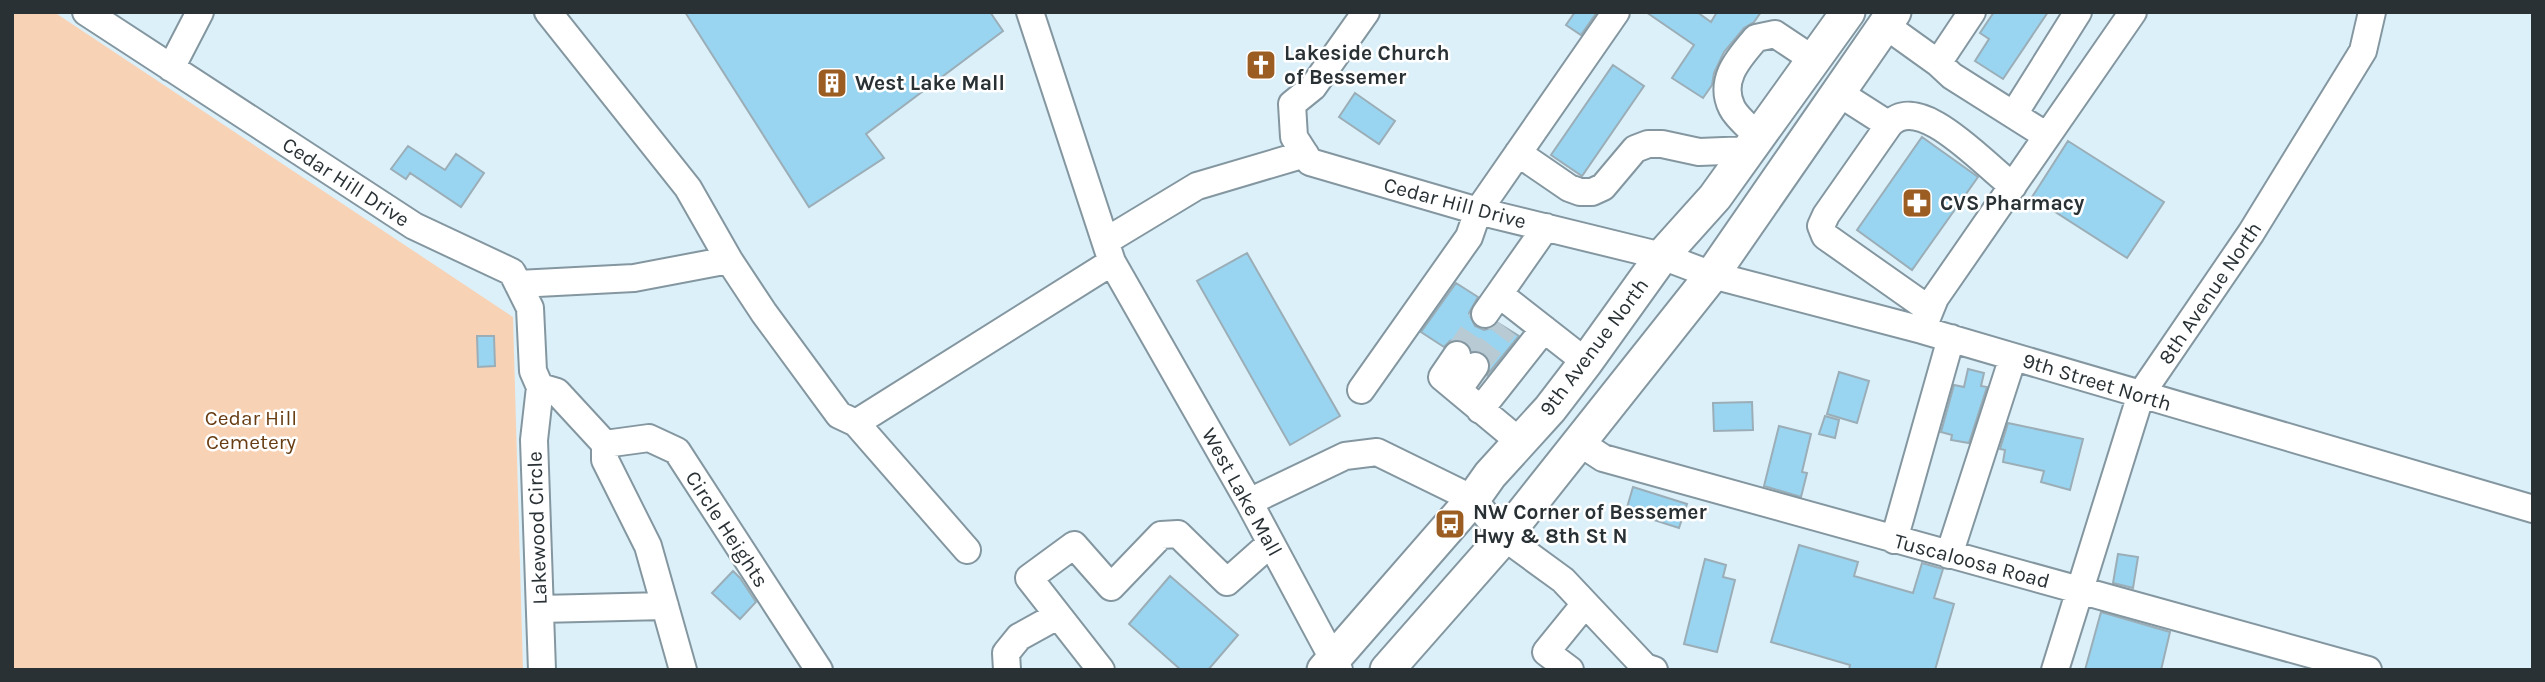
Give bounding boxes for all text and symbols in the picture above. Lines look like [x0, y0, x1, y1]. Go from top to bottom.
place label: Lakeside Church of Bessemer [1284, 41, 1450, 89]
church icon: Lakeside Church of Bessemer [1244, 48, 1278, 82]
building icon: West Lake Mall [815, 66, 849, 100]
place label: West Lake Mall [855, 71, 1005, 95]
street label: Cedar Hill Drive [278, 132, 414, 232]
street label: Cedar Hill Drive [1381, 172, 1529, 234]
pharmacy icon: CVS Pharmacy [1900, 186, 1934, 220]
place label: CVS Pharmacy [1940, 191, 2085, 215]
street label: 8th Avenue North [2153, 217, 2267, 369]
street label: 9th Avenue North [1535, 274, 1653, 420]
street label: 9th Street North [2020, 348, 2174, 416]
park label: Cedar Hill Cemetery [205, 406, 297, 454]
street label: West Lake Mall [1197, 424, 1287, 560]
street label: Lakewood Circle [522, 451, 552, 605]
street label: Circle Heights [681, 466, 773, 592]
place label: NW Corner of Bessemer Hwy & 8th St N [1473, 500, 1707, 548]
bus stop icon: NW Corner of Bessemer Hwy & 8th St N [1433, 507, 1467, 541]
street label: Tuscaloosa Road [1892, 529, 2052, 593]

